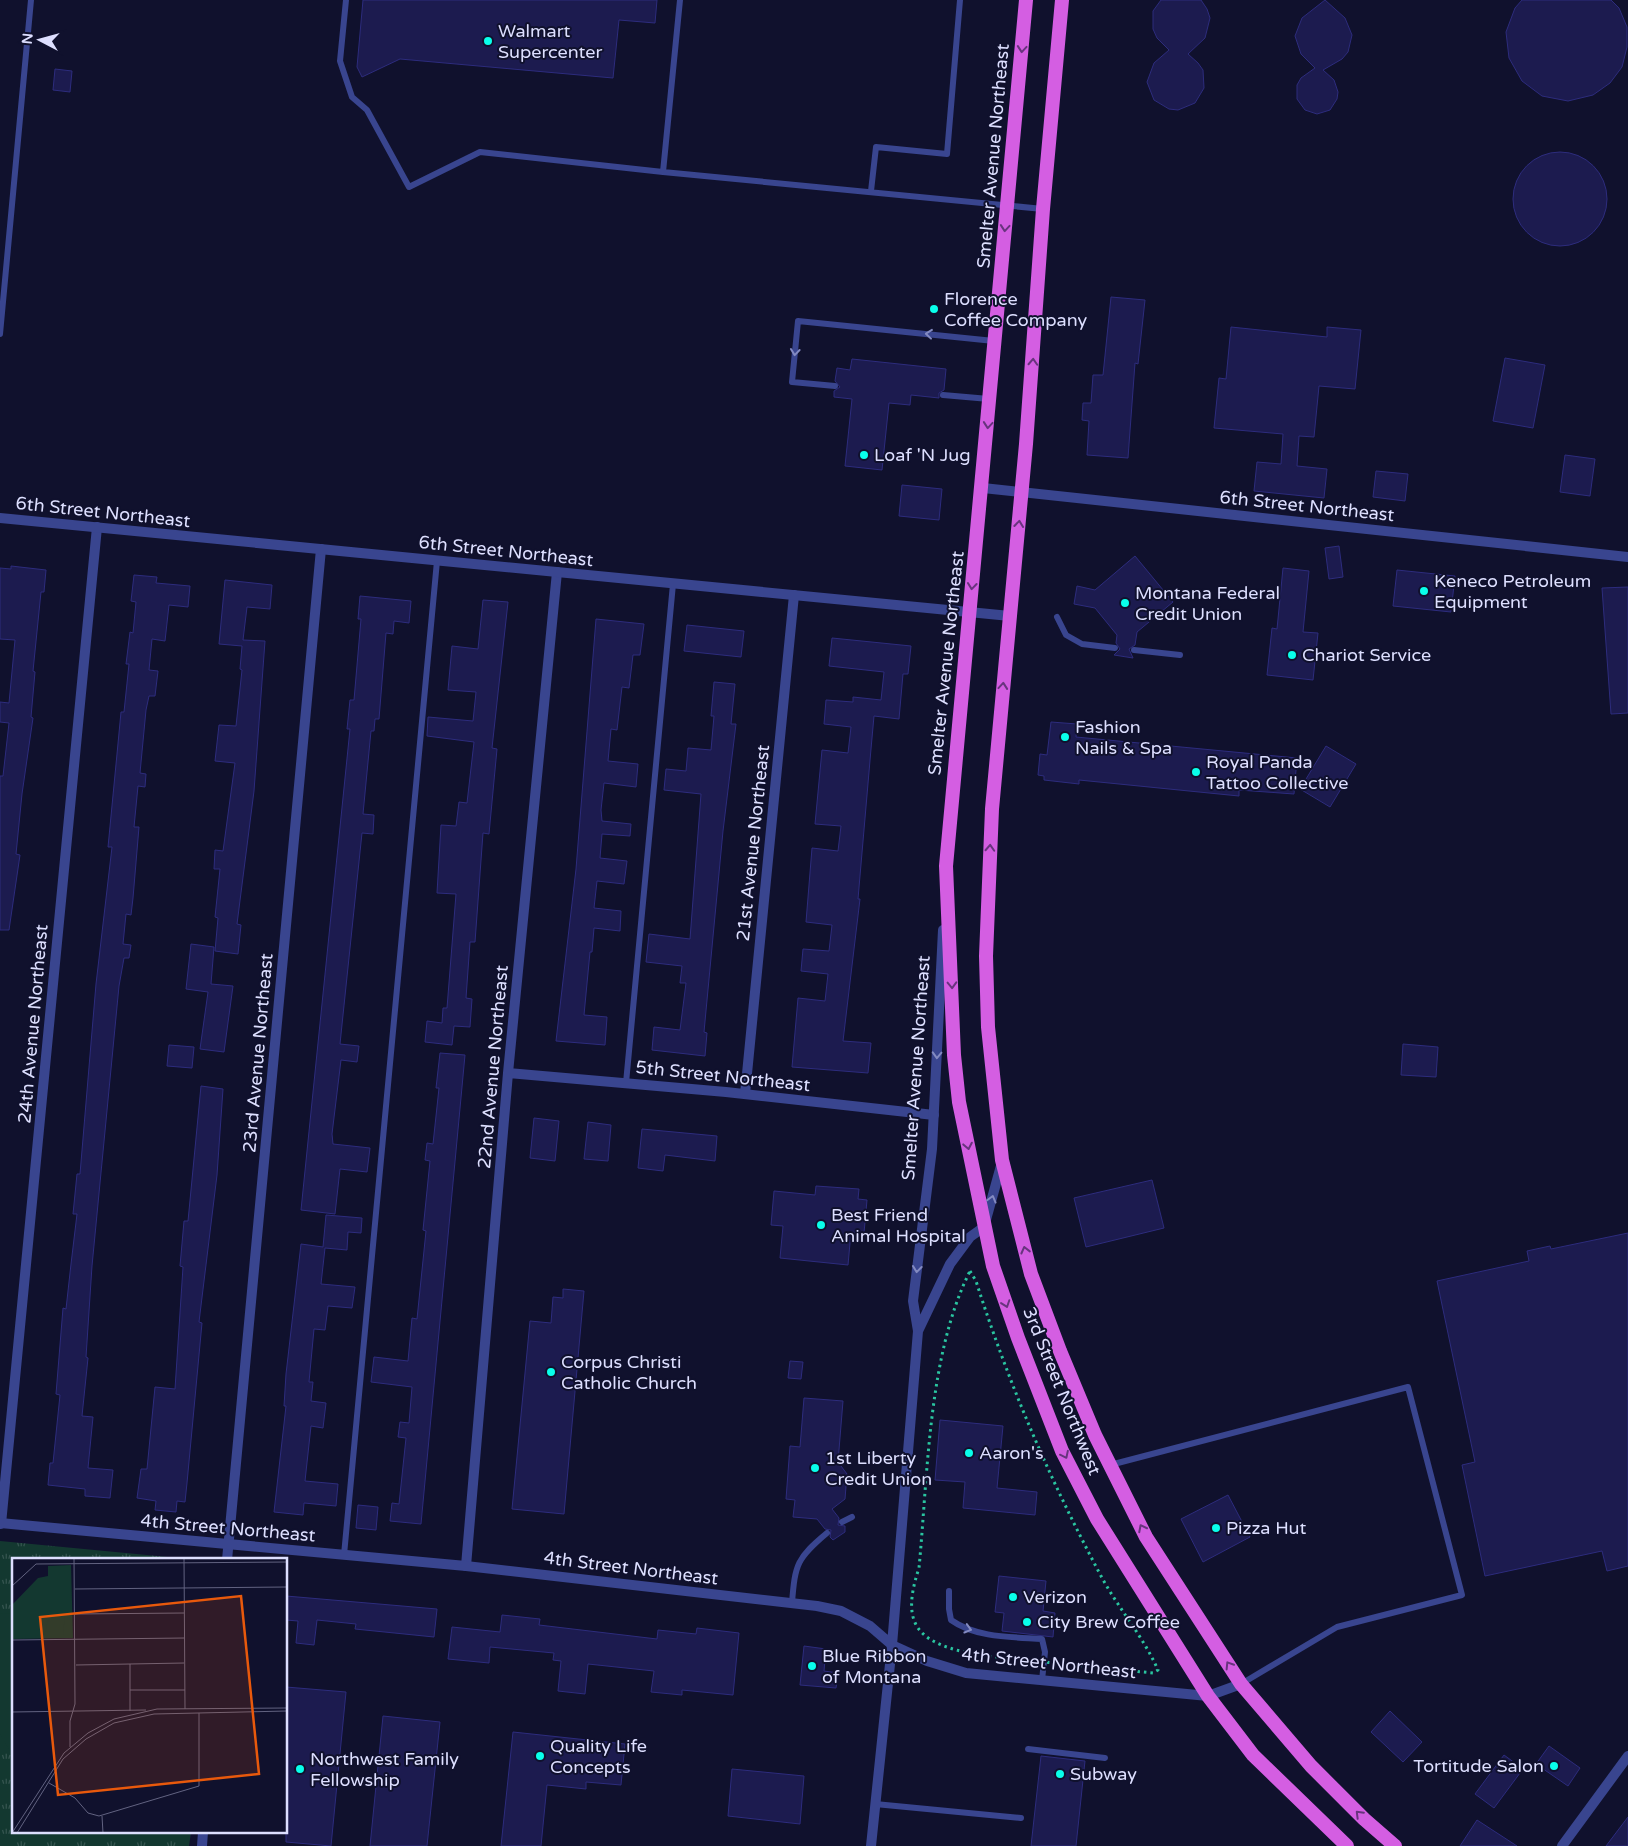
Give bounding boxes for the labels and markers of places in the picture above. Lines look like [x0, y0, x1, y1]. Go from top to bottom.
place label: Walmart Supercenter [498, 20, 602, 63]
marker: Walmart Supercenter [482, 35, 494, 47]
place label: Florence Coffee Company [944, 288, 1088, 331]
marker: Florence Coffee Company [928, 303, 940, 315]
place label: Loaf 'N Jug [874, 444, 971, 466]
marker: Loaf 'N Jug [858, 449, 870, 461]
place label: Keneco Petroleum Equipment [1434, 570, 1591, 613]
place label: Montana Federal Credit Union [1135, 582, 1280, 625]
marker: Keneco Petroleum Equipment [1418, 585, 1430, 597]
marker: Montana Federal Credit Union [1119, 597, 1131, 609]
place label: Chariot Service [1302, 644, 1431, 666]
marker: Chariot Service [1286, 649, 1298, 661]
place label: Fashion Nails & Spa [1075, 716, 1172, 759]
marker: Fashion Nails & Spa [1059, 731, 1071, 743]
place label: Royal Panda Tattoo Collective [1206, 751, 1349, 794]
marker: Royal Panda Tattoo Collective [1190, 766, 1202, 778]
place label: Best Friend Animal Hospital [831, 1204, 966, 1247]
marker: Best Friend Animal Hospital [815, 1219, 827, 1231]
place label: Corpus Christi Catholic Church [561, 1351, 697, 1394]
marker: Corpus Christi Catholic Church [545, 1366, 557, 1378]
place label: Aaron's [979, 1442, 1044, 1464]
place label: 1st Liberty Credit Union [825, 1447, 932, 1490]
marker: Aaron's [963, 1447, 975, 1459]
marker: 1st Liberty Credit Union [809, 1462, 821, 1474]
place label: Pizza Hut [1226, 1517, 1306, 1539]
marker: Pizza Hut [1210, 1522, 1222, 1534]
place label: Verizon [1023, 1586, 1087, 1608]
marker: Verizon [1007, 1591, 1019, 1603]
place label: City Brew Coffee [1037, 1611, 1180, 1633]
marker: City Brew Coffee [1021, 1616, 1033, 1628]
place label: Blue Ribbon of Montana [822, 1645, 927, 1688]
marker: Blue Ribbon of Montana [806, 1660, 818, 1672]
place label: Quality Life Concepts [550, 1735, 647, 1778]
place label: Northwest Family Fellowship [310, 1748, 459, 1791]
marker: Quality Life Concepts [534, 1750, 546, 1762]
place label: Tortitude Salon [1413, 1755, 1544, 1777]
marker: Tortitude Salon [1548, 1760, 1560, 1772]
marker: Northwest Family Fellowship [294, 1763, 306, 1775]
place label: Subway [1070, 1763, 1137, 1785]
marker: Subway [1054, 1768, 1066, 1780]

